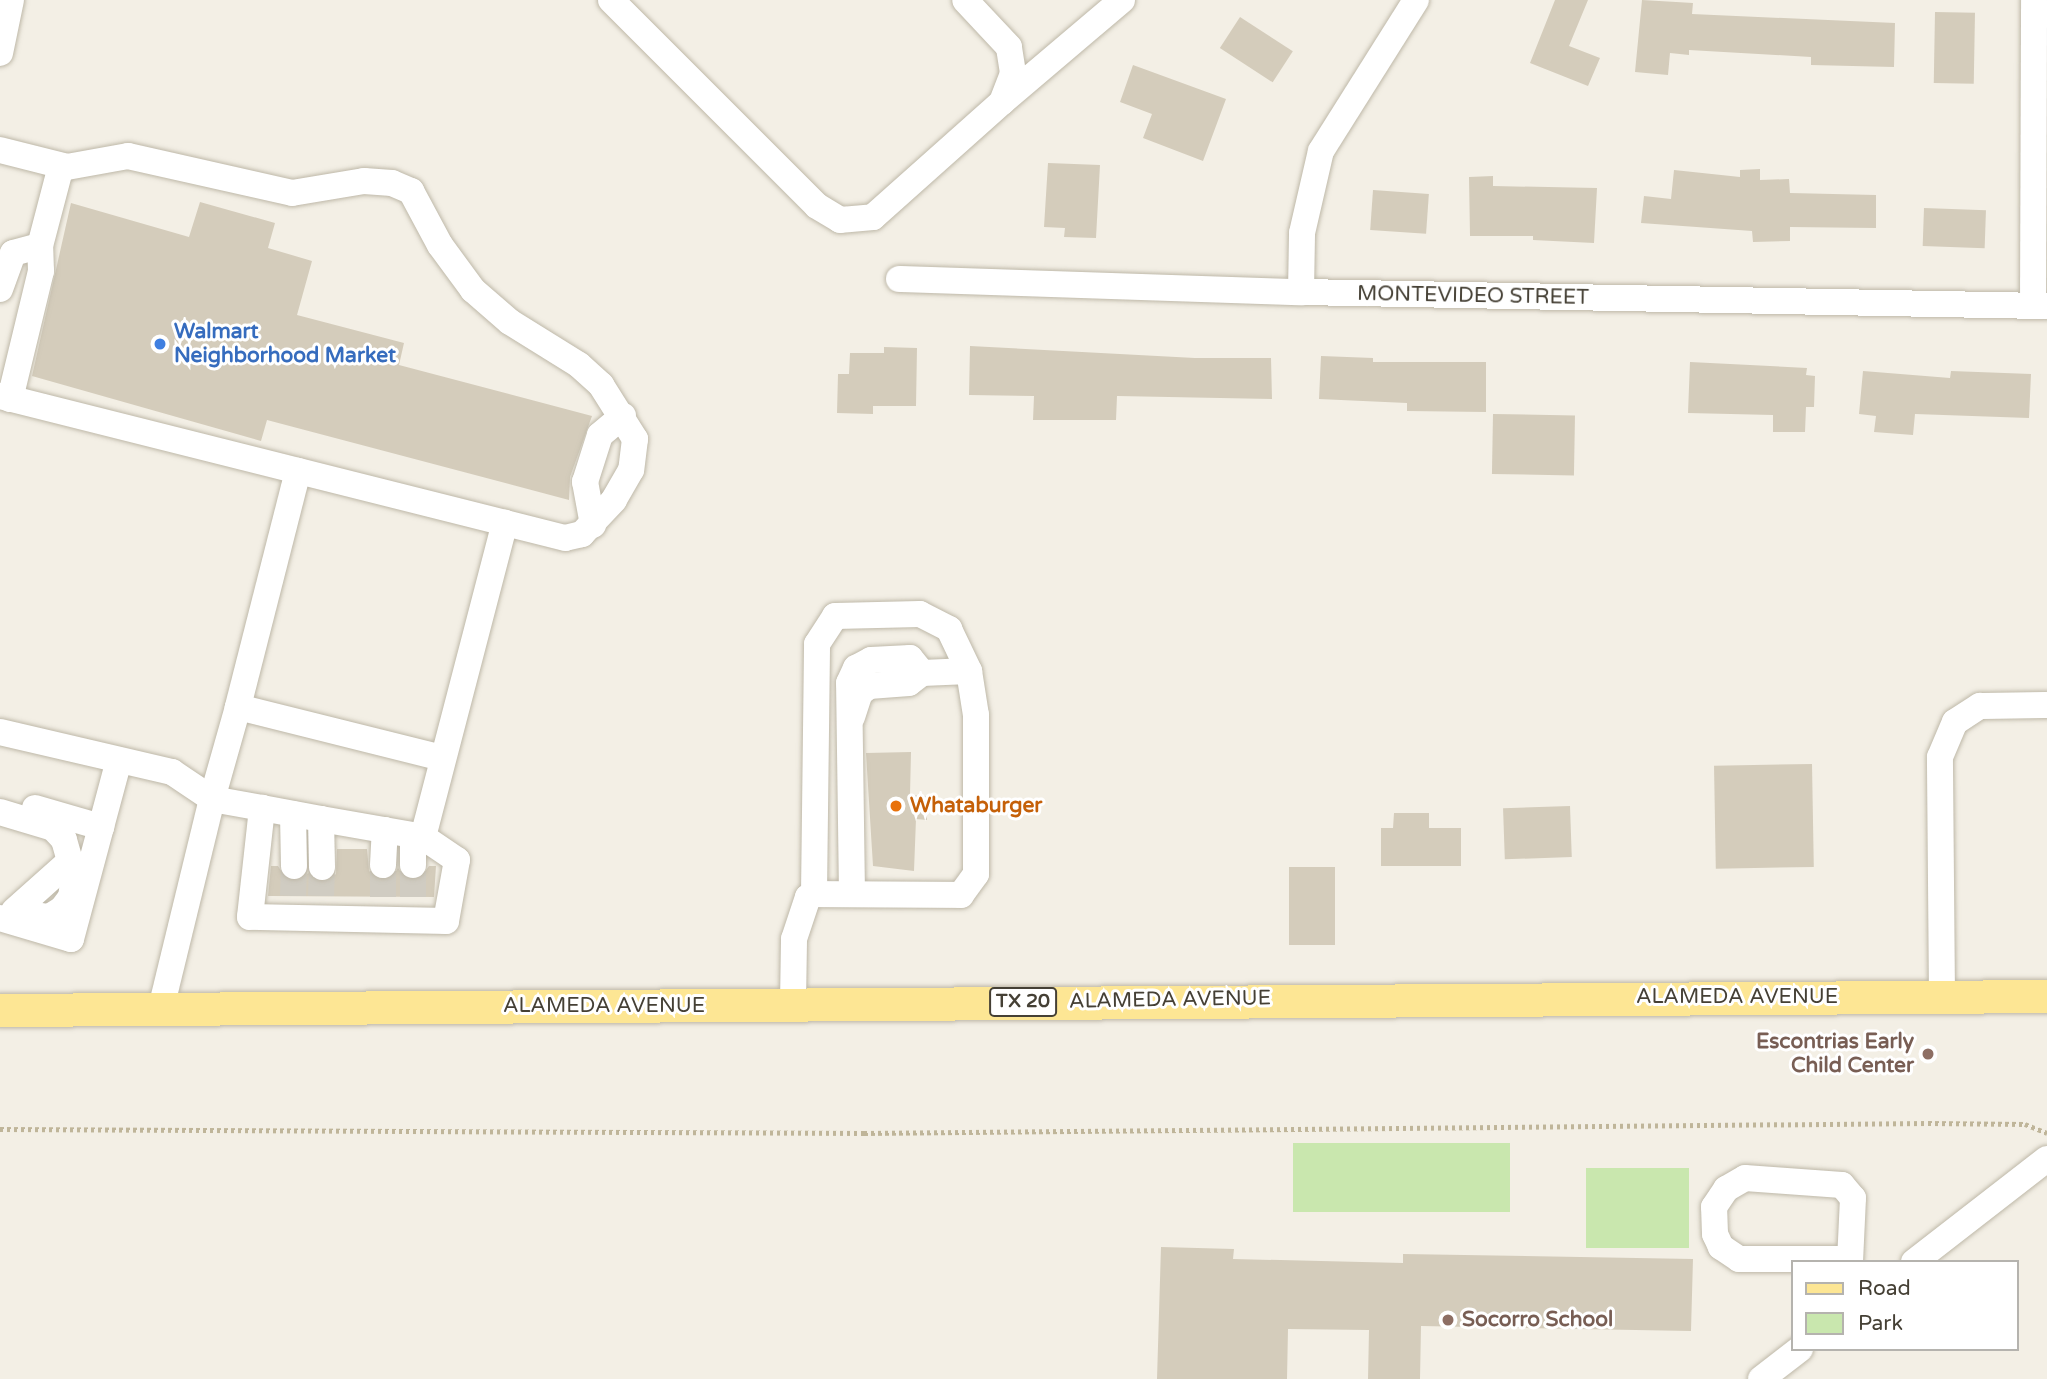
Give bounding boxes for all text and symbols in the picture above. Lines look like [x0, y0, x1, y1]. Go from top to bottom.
street label: MONTEVIDEO STREET [1357, 281, 1589, 311]
place label: Walmart Neighborhood Market [174, 319, 396, 369]
marker: Walmart Neighborhood Market [152, 336, 168, 352]
place label: Whataburger [910, 793, 1042, 819]
marker: Whataburger [888, 798, 904, 814]
street label: ALAMEDA AVENUE [1636, 984, 1838, 1010]
road number: TX 20 [988, 986, 1058, 1018]
street label: ALAMEDA AVENUE [1069, 986, 1271, 1014]
street label: ALAMEDA AVENUE [503, 993, 705, 1019]
place label: Escontrias Early Child Center [1756, 1029, 1914, 1079]
marker: Escontrias Early Child Center [1920, 1046, 1936, 1062]
legend [1792, 1260, 2019, 1351]
text: Road [1858, 1276, 1911, 1301]
place label: Socorro School [1462, 1307, 1613, 1333]
text: Park [1858, 1311, 1903, 1336]
marker: Socorro School [1440, 1312, 1456, 1328]

